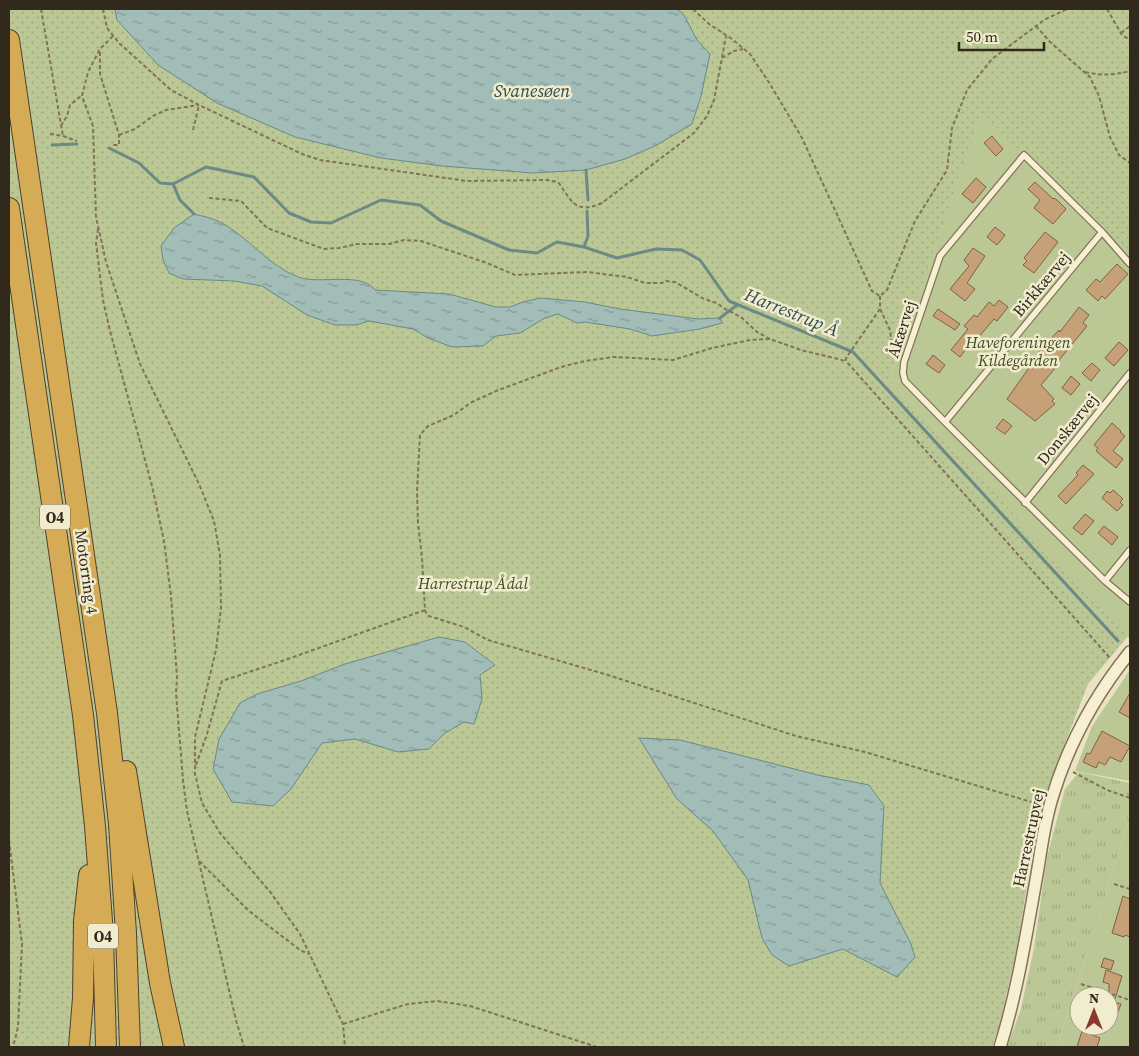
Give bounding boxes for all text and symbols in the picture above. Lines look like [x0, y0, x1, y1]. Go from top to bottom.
scale bar [959, 20, 1044, 52]
text: 50 m [966, 26, 998, 47]
water label: Svanesøen [494, 78, 570, 103]
street label: Birkkærvej [1007, 247, 1075, 321]
water label: Harrestrup Å [740, 281, 843, 342]
street label: Åkærvej [881, 297, 921, 361]
park label: Haveforeningen Kildegården [964, 331, 1071, 371]
street label: Donskærvej [1032, 389, 1102, 469]
road number: O4 [40, 504, 70, 530]
street label: Motorring 4 [70, 529, 104, 615]
park label: Harrestrup Ådal [417, 572, 528, 594]
street label: Harrestrupvej [1007, 787, 1049, 889]
road number: O4 [88, 924, 118, 948]
north arrow [1069, 986, 1119, 1036]
text: N [1089, 988, 1099, 1008]

